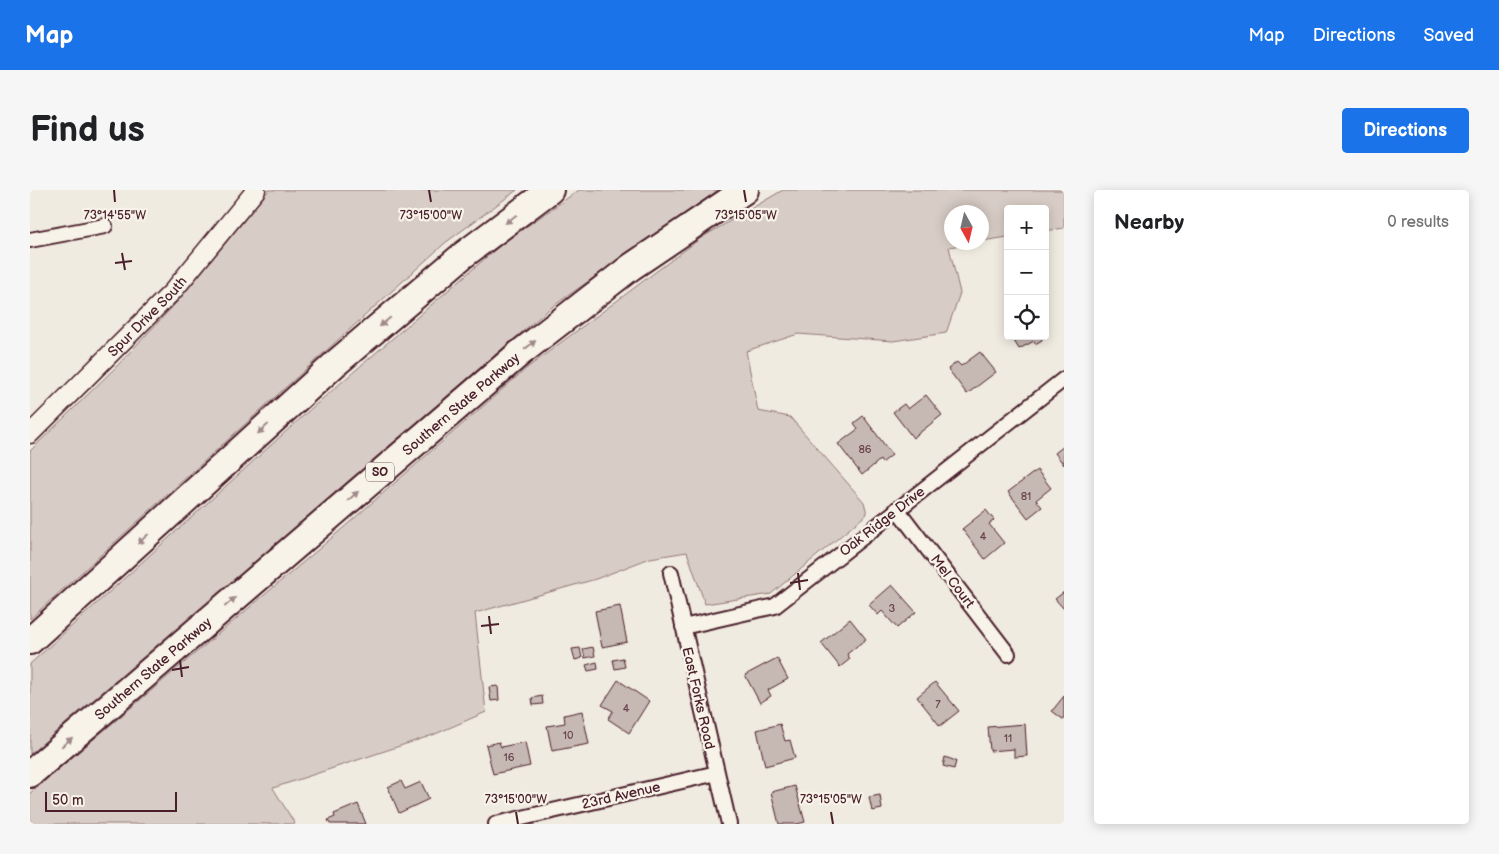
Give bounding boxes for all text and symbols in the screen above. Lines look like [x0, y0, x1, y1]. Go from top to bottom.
text: Map [25, 21, 73, 50]
text: Map [1249, 25, 1285, 46]
text: Directions [1313, 25, 1395, 46]
text: Saved [1423, 25, 1474, 46]
button: Directions [1342, 108, 1469, 153]
text: Find us [30, 109, 145, 152]
north arrow [944, 205, 989, 250]
map controls [1004, 205, 1049, 340]
button: + [1004, 205, 1049, 250]
text: 73°14'55"W [84, 208, 146, 223]
text: 73°15'00"W [400, 208, 462, 223]
text: 73°15'05"W [715, 208, 777, 223]
text: Nearby [1114, 210, 1184, 235]
text: 0 results [1387, 213, 1449, 232]
one-way arrow [505, 214, 518, 225]
button: − [1004, 250, 1049, 295]
street label: Spur Drive South [104, 273, 191, 360]
button: locate [1004, 295, 1049, 340]
one-way arrow [378, 316, 391, 327]
one-way arrow [523, 339, 536, 350]
street label: Southern State Parkway [399, 349, 524, 459]
one-way arrow [257, 424, 270, 435]
house number: 86 [858, 443, 872, 456]
road number: SO [366, 462, 394, 482]
street label: Oak Ridge Drive [836, 483, 928, 560]
one-way arrow [347, 490, 360, 501]
house number: 81 [1021, 490, 1031, 503]
house number: 4 [980, 530, 987, 543]
one-way arrow [137, 533, 149, 545]
street label: Mel Court [927, 551, 979, 612]
one-way arrow [224, 596, 236, 608]
house number: 3 [889, 602, 896, 615]
street label: Southern State Parkway [91, 613, 216, 724]
street label: East Forks Road [678, 645, 719, 751]
house number: 7 [935, 698, 941, 711]
house number: 4 [623, 702, 630, 715]
house number: 10 [563, 729, 574, 742]
house number: 11 [1004, 732, 1012, 745]
one-way arrow [61, 736, 73, 748]
house number: 16 [504, 751, 515, 764]
street label: 23rd Avenue [580, 778, 662, 813]
scale bar [45, 789, 178, 812]
text: 50 m [52, 792, 84, 809]
text: 73°15'00"W [485, 792, 547, 807]
text: 73°15'05"W [800, 792, 862, 807]

